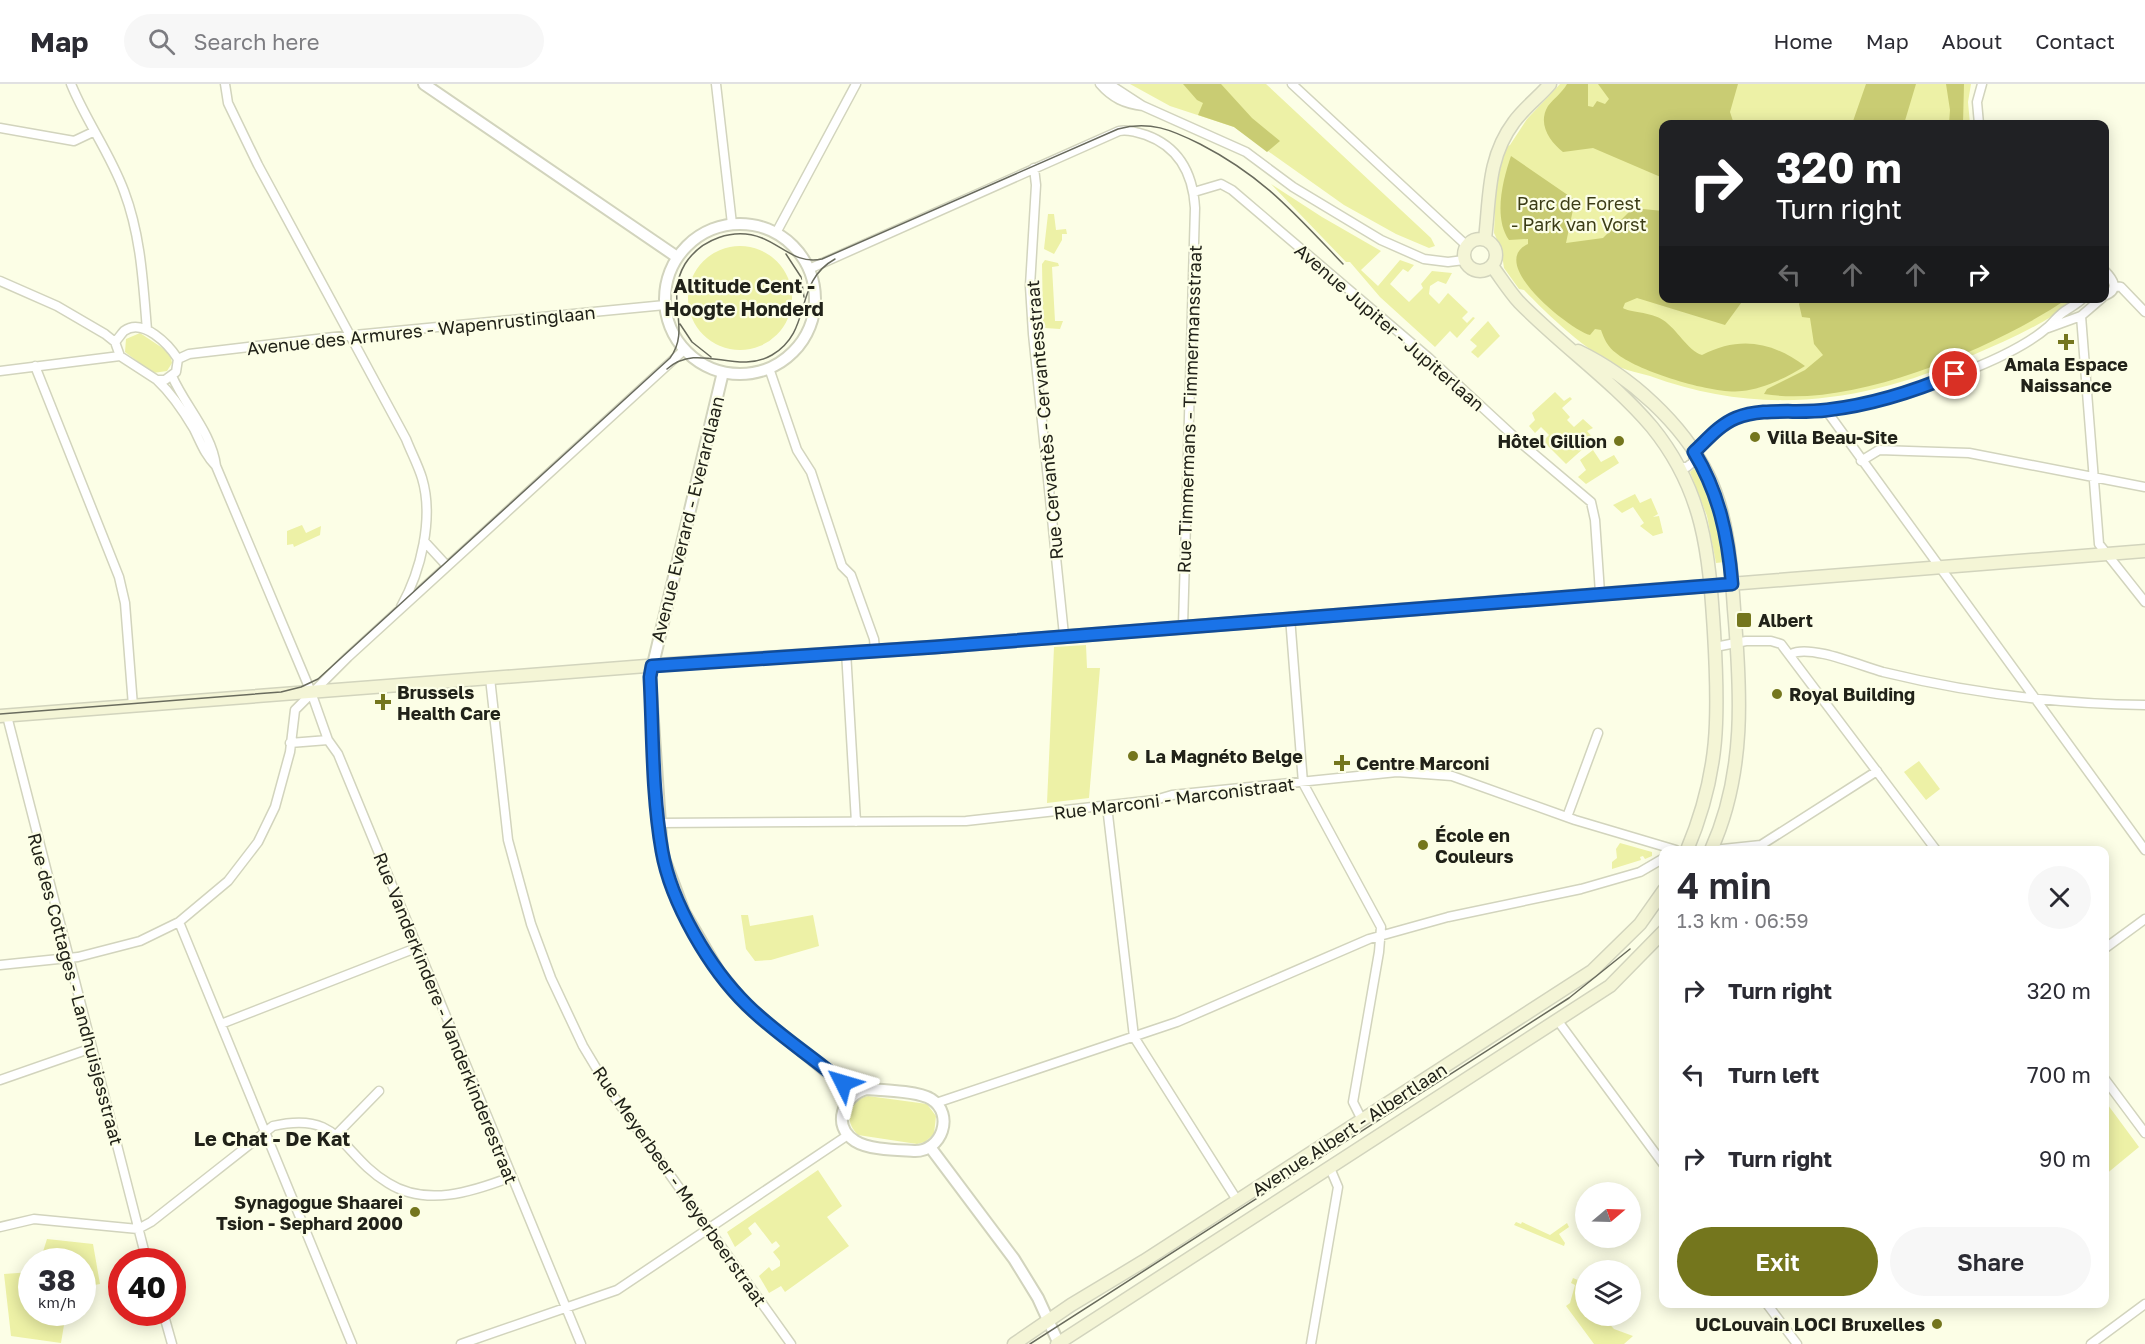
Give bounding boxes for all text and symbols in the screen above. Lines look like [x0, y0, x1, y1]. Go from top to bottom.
search box [124, 14, 544, 68]
text: Map [30, 25, 88, 58]
icon: search [145, 25, 178, 58]
text: Search here [193, 28, 319, 55]
text: Home [1773, 28, 1833, 54]
text: Map [1866, 28, 1909, 54]
text: About [1942, 28, 2002, 54]
text: Contact [2035, 28, 2115, 54]
text: 320 m [1776, 142, 1902, 192]
icon: right [1677, 144, 1755, 222]
park label: Parc de Forest - Park van Vorst [1511, 192, 1647, 235]
text: Turn right [1776, 193, 1902, 225]
street label: Avenue Jupiter - Jupiterlaan [1291, 239, 1489, 415]
street label: Rue Timmermans - Timmermansstraat [1172, 244, 1206, 574]
icon: left [1773, 258, 1806, 291]
icon: ahead [1836, 258, 1869, 291]
icon: ahead [1899, 258, 1932, 291]
icon: right [1962, 258, 1995, 291]
district label: Altitude Cent - Hoogte Honderd [664, 273, 824, 320]
street label: Rue Cervantès - Cervantesstraat [1021, 279, 1067, 561]
street label: Avenue des Armures - Wapenrustinglaan [246, 301, 596, 359]
marker: Amala Espace Naissance [2057, 333, 2075, 351]
pin [1929, 348, 1980, 399]
place label: Amala Espace Naissance [2004, 353, 2128, 396]
icon: arrive [1938, 357, 1971, 390]
street label: Avenue Everard - Everardlaan [646, 394, 728, 644]
place label: Villa Beau-Site [1767, 426, 1898, 448]
place label: Hôtel Gillion [1497, 430, 1607, 452]
marker: Villa Beau-Site [1748, 430, 1762, 444]
marker: Hôtel Gillion [1612, 434, 1626, 448]
place label: Albert [1758, 609, 1813, 631]
marker: Albert [1735, 611, 1753, 629]
place label: Brussels Health Care [397, 681, 501, 724]
place label: Royal Building [1789, 683, 1915, 705]
marker: Royal Building [1770, 687, 1784, 701]
marker: Brussels Health Care [374, 693, 392, 711]
place label: La Magnéto Belge [1145, 745, 1303, 767]
marker: La Magnéto Belge [1126, 749, 1140, 763]
place label: Centre Marconi [1356, 752, 1490, 774]
marker: Centre Marconi [1333, 754, 1351, 772]
street label: Rue Marconi - Marconistraat [1052, 772, 1296, 824]
place label: École en Couleurs [1435, 824, 1514, 867]
street label: Rue des Cottages - Landhuisjesstraat [24, 830, 128, 1148]
marker: École en Couleurs [1416, 838, 1430, 852]
street label: Rue Vanderkindere - Vanderkinderestraat [369, 849, 523, 1187]
text: 4 min [1677, 864, 1772, 907]
button: close [2028, 866, 2091, 929]
text: 1.3 km · 06:59 [1677, 908, 1809, 932]
icon: right [1677, 974, 1710, 1007]
text: Turn right [1728, 977, 1832, 1004]
text: 320 m [2027, 977, 2091, 1004]
position arrow [811, 1051, 875, 1115]
street label: Avenue Albert - Albertlaan [1247, 1058, 1451, 1200]
icon: left [1677, 1058, 1710, 1091]
text: Turn left [1728, 1061, 1819, 1088]
text: 700 m [2027, 1061, 2091, 1088]
street label: Rue Meyerbeer - Meyerbeerstraat [588, 1062, 772, 1310]
district label: Le Chat - De Kat [194, 1126, 350, 1150]
icon: right [1677, 1142, 1710, 1175]
text: Turn right [1728, 1145, 1832, 1172]
text: 90 m [2039, 1145, 2091, 1172]
north arrow [1575, 1182, 1641, 1248]
map controls [1575, 1182, 1641, 1326]
place label: Synagogue Shaarei Tsion - Sephard 2000 [216, 1191, 403, 1234]
marker: Synagogue Shaarei Tsion - Sephard 2000 [408, 1205, 422, 1219]
button: Exit [1677, 1227, 1878, 1296]
button: Share [1890, 1227, 2091, 1296]
speed limit sign: 40 [108, 1248, 186, 1326]
button: layers [1575, 1260, 1641, 1326]
text: 38 [38, 1262, 76, 1298]
text: km/h [38, 1293, 76, 1311]
place label: UCLouvain LOCI Bruxelles [1695, 1313, 1925, 1335]
marker: UCLouvain LOCI Bruxelles [1930, 1317, 1944, 1331]

